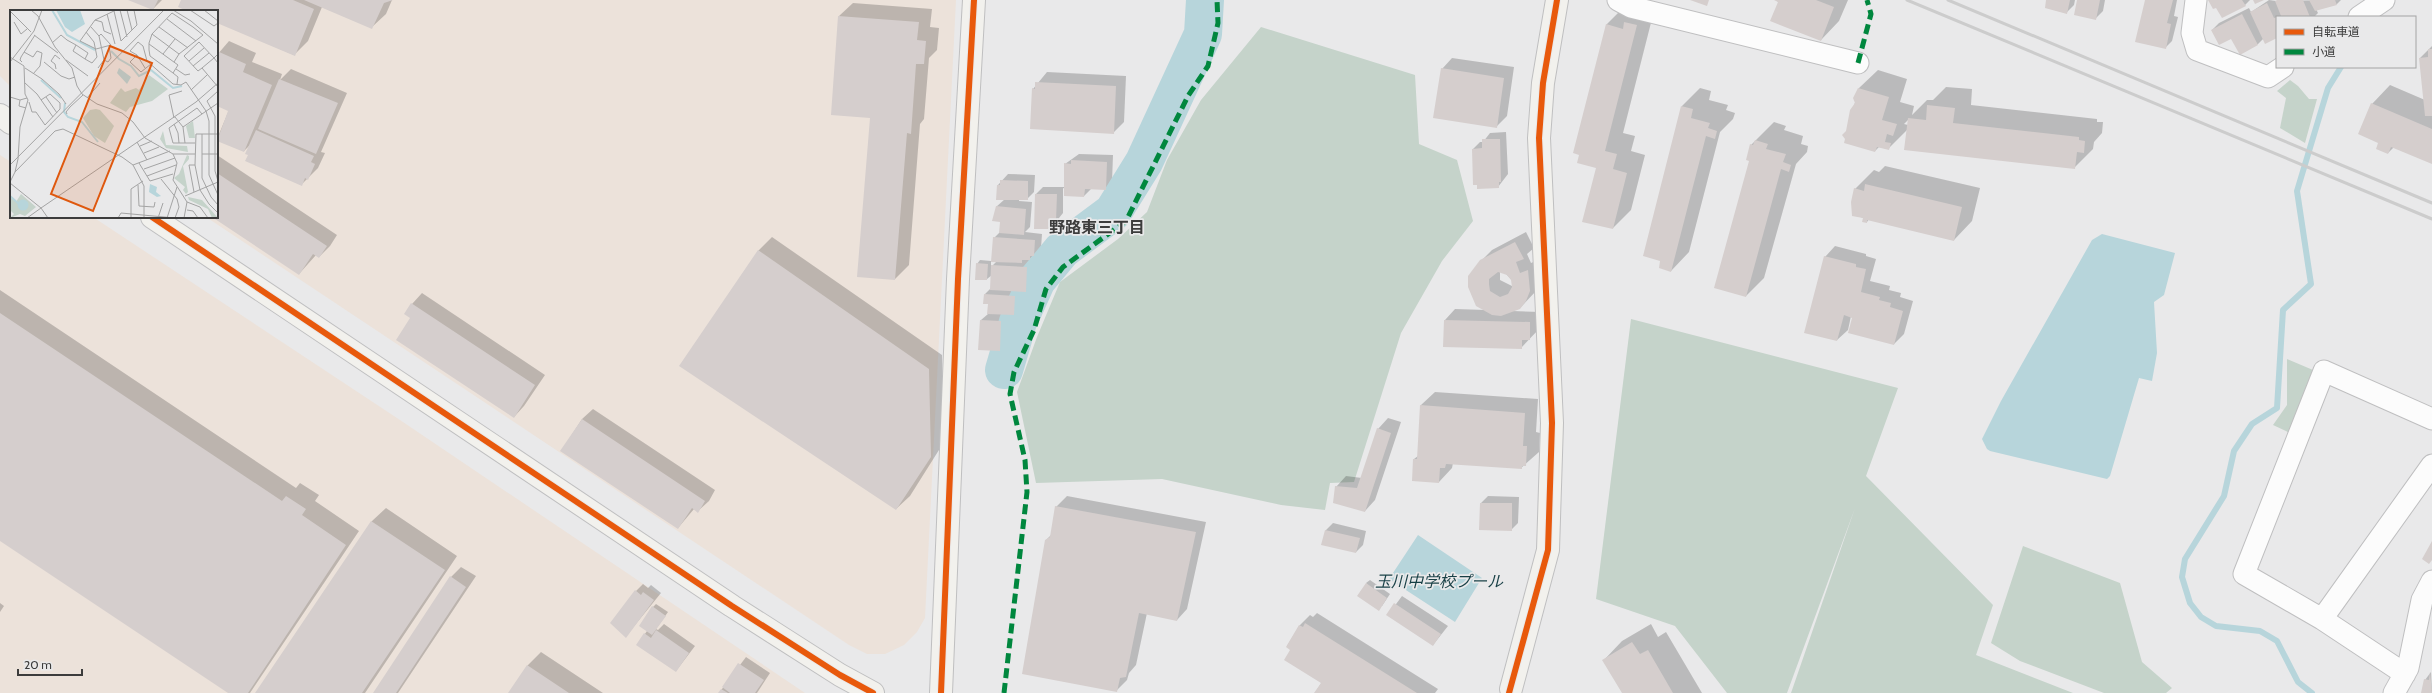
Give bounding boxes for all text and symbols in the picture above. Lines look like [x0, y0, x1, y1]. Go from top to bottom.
inset map [10, 10, 218, 218]
legend [2276, 16, 2416, 68]
text: 自転車道 [2312, 24, 2360, 39]
text: 小道 [2312, 44, 2336, 59]
district label: 野路東三丁目 [1049, 218, 1145, 237]
water label: 玉川中学校プール [1375, 572, 1504, 591]
scale bar [18, 651, 82, 677]
text: 20 m [24, 657, 52, 672]

